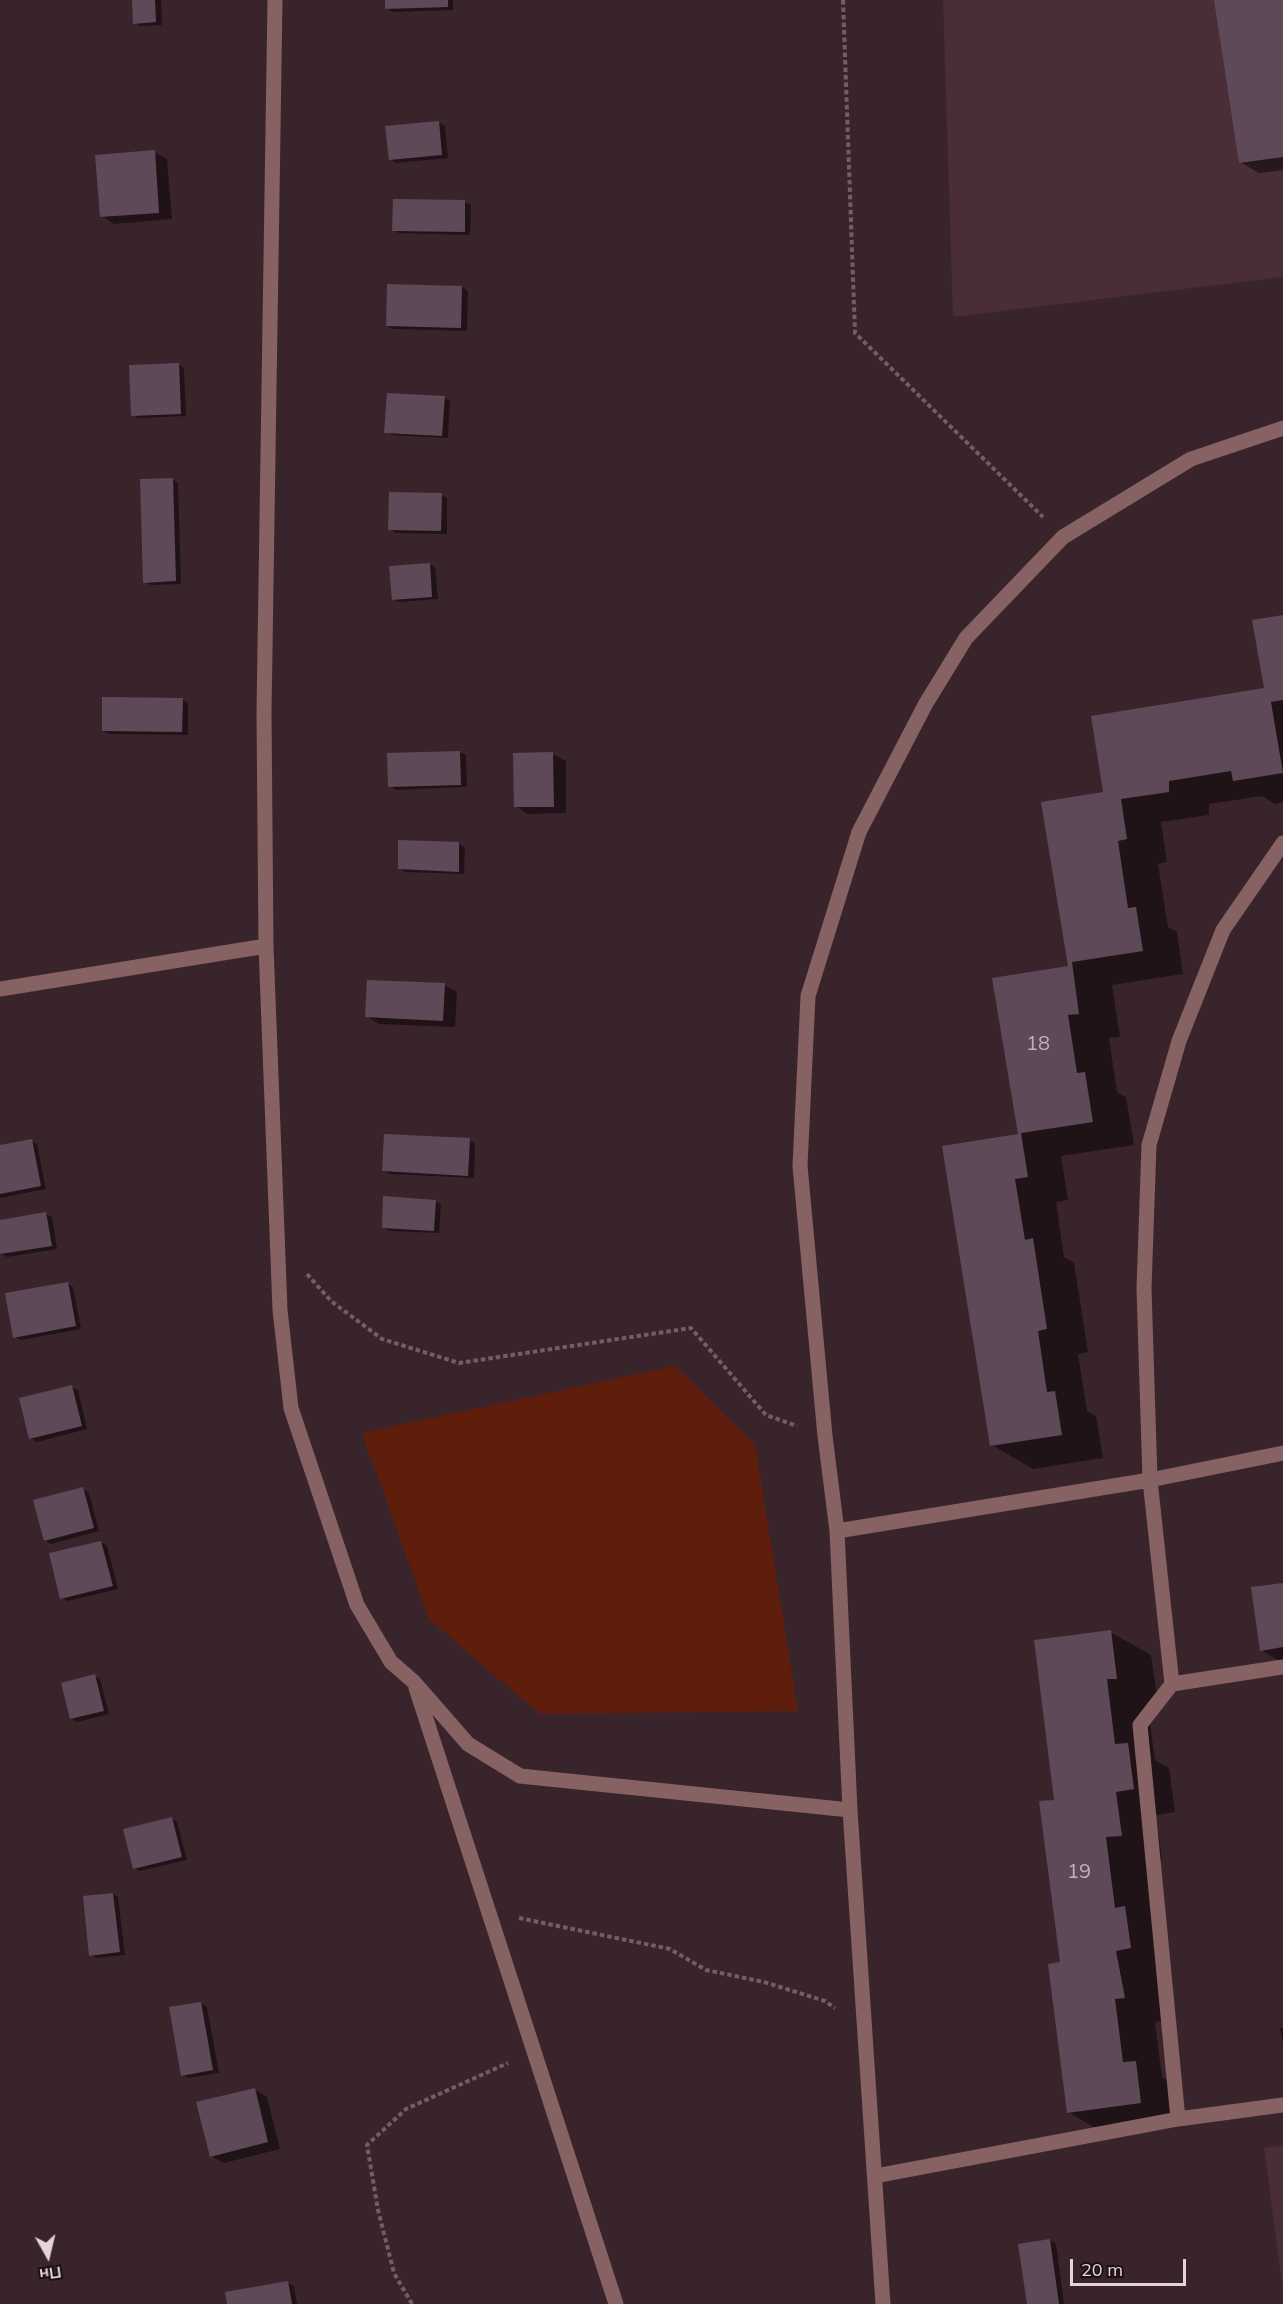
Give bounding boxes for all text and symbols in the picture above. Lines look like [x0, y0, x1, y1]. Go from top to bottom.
house number: 18 [1026, 1032, 1050, 1056]
house number: 19 [1067, 1860, 1091, 1884]
north arrow [18, 2226, 78, 2286]
scale bar [1073, 2247, 1188, 2285]
text: 20 m [1081, 2258, 1123, 2281]
text: Пн [38, 2262, 63, 2285]

